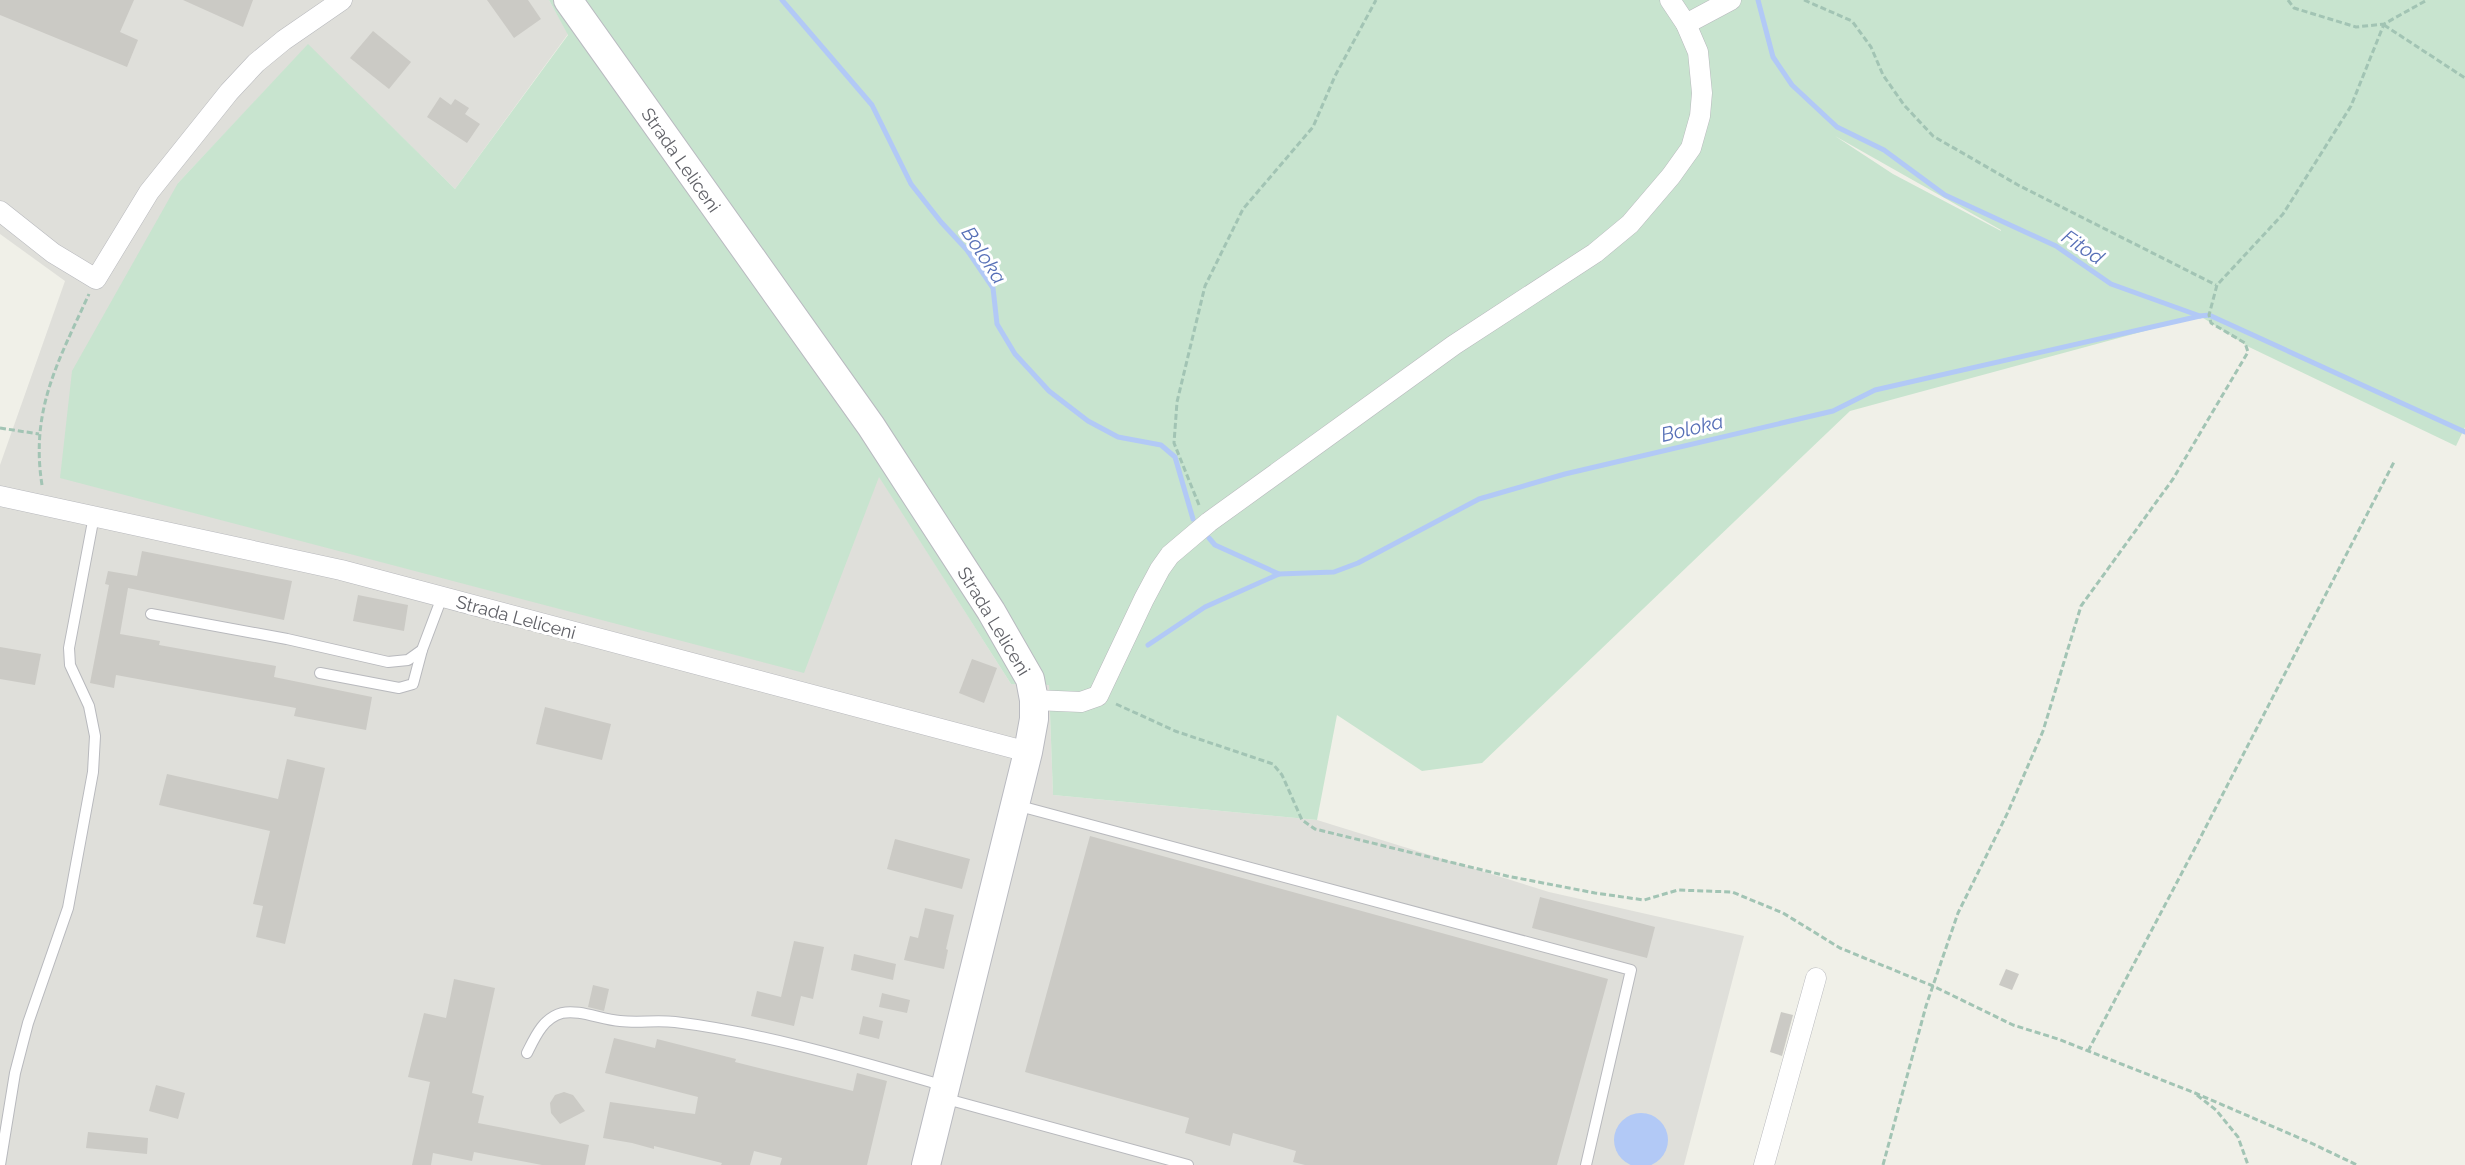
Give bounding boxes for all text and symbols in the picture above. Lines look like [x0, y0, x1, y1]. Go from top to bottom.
street label: Strada Leliceni [637, 104, 725, 216]
water label: Boloka [957, 222, 1011, 288]
water label: Fitod [2058, 224, 2109, 270]
water label: Boloka [1658, 409, 1726, 447]
street label: Strada Leliceni [953, 563, 1035, 679]
street label: Strada Leliceni [454, 591, 578, 643]

